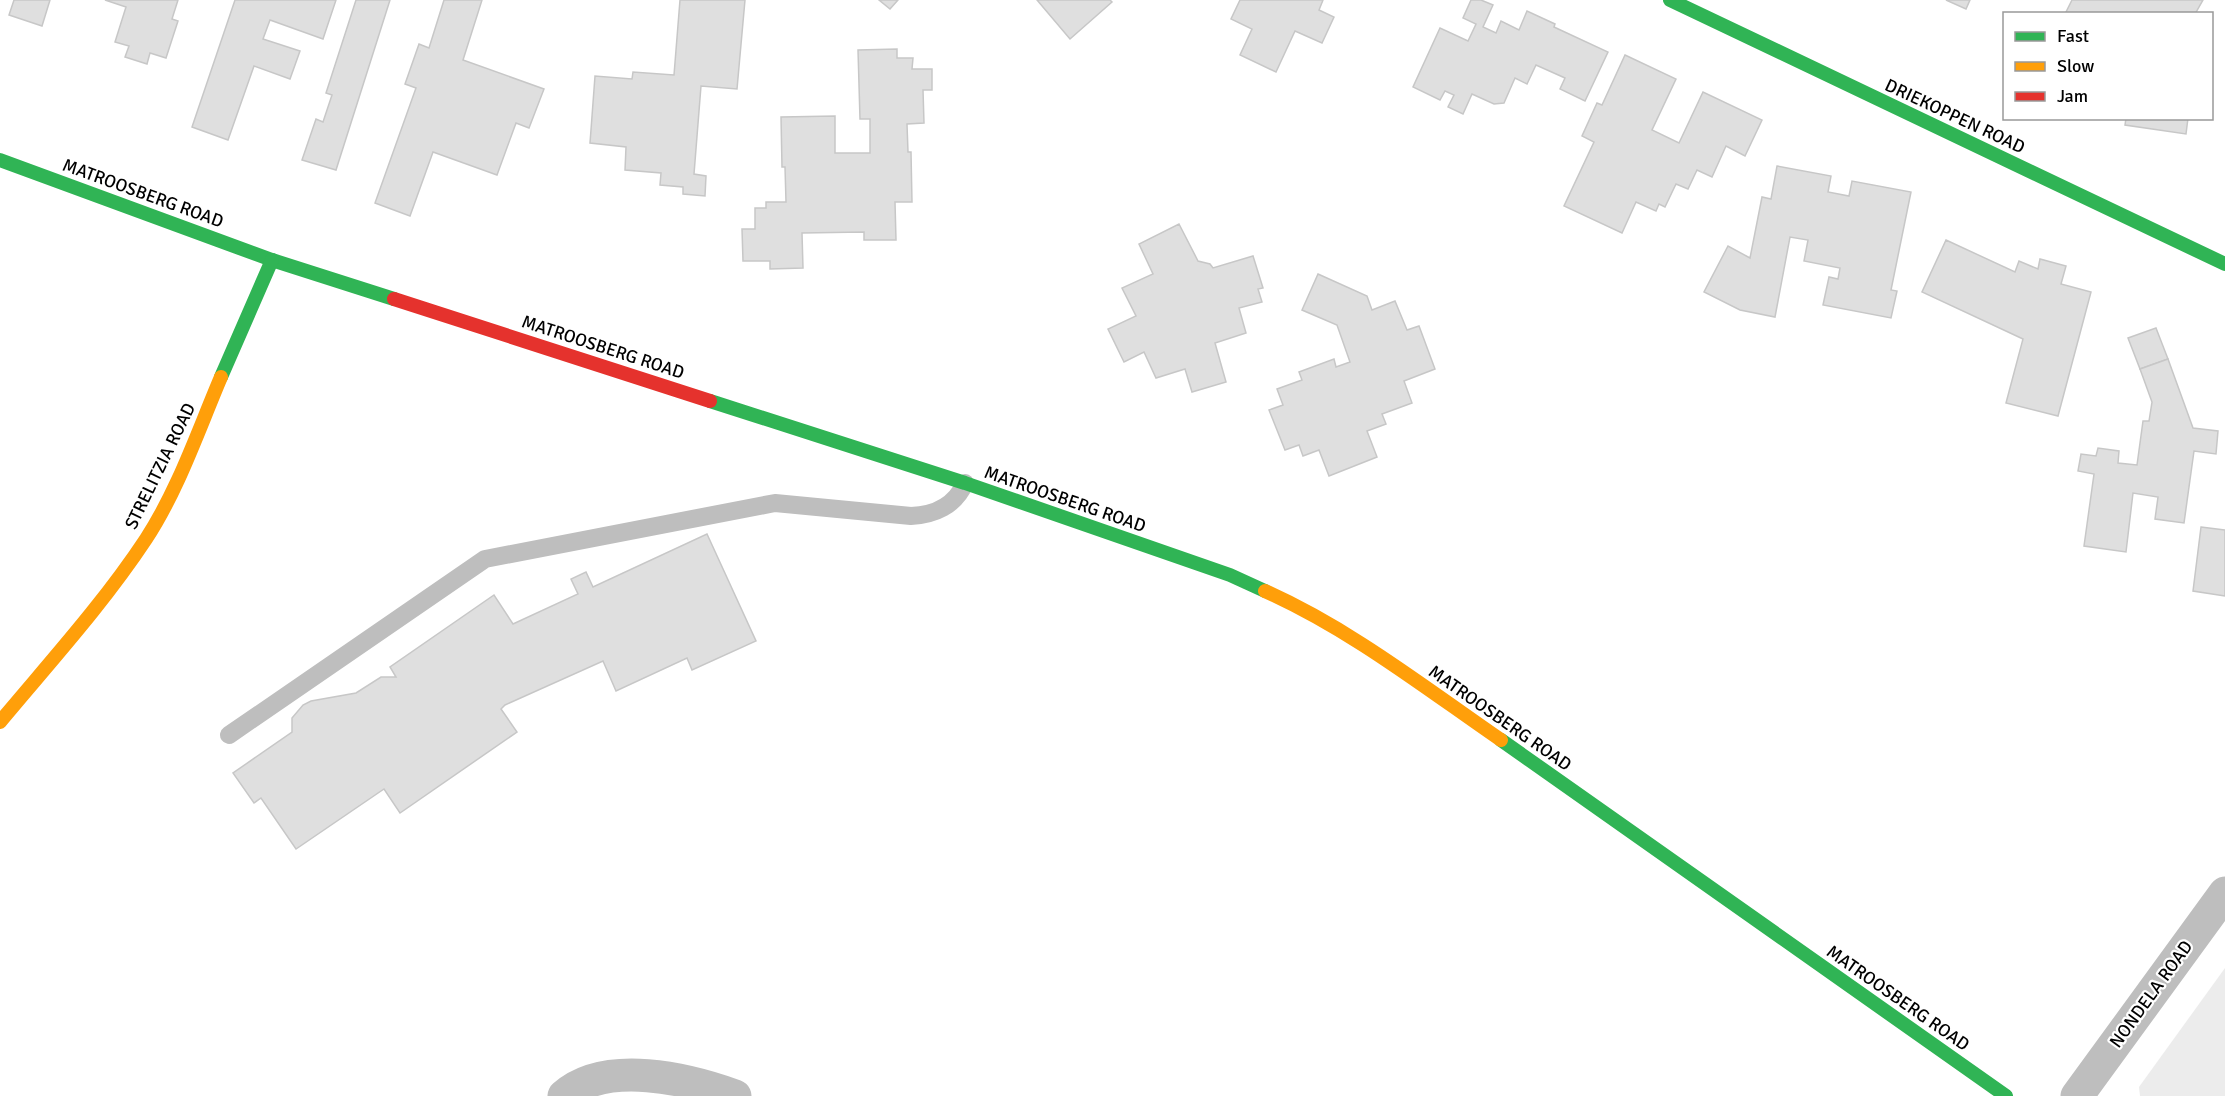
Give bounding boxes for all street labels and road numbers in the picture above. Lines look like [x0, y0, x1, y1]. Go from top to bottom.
street label: DRIEKOPPEN ROAD [1881, 74, 2029, 158]
street label: MATROOSBERG ROAD [60, 154, 226, 232]
street label: MATROOSBERG ROAD [519, 310, 687, 384]
street label: STRELITZIA ROAD [120, 399, 200, 533]
street label: MATROOSBERG ROAD [981, 461, 1149, 537]
street label: MATROOSBERG ROAD [1424, 660, 1576, 776]
street label: NONDELA ROAD [2105, 936, 2197, 1052]
street label: MATROOSBERG ROAD [1822, 940, 1974, 1056]

